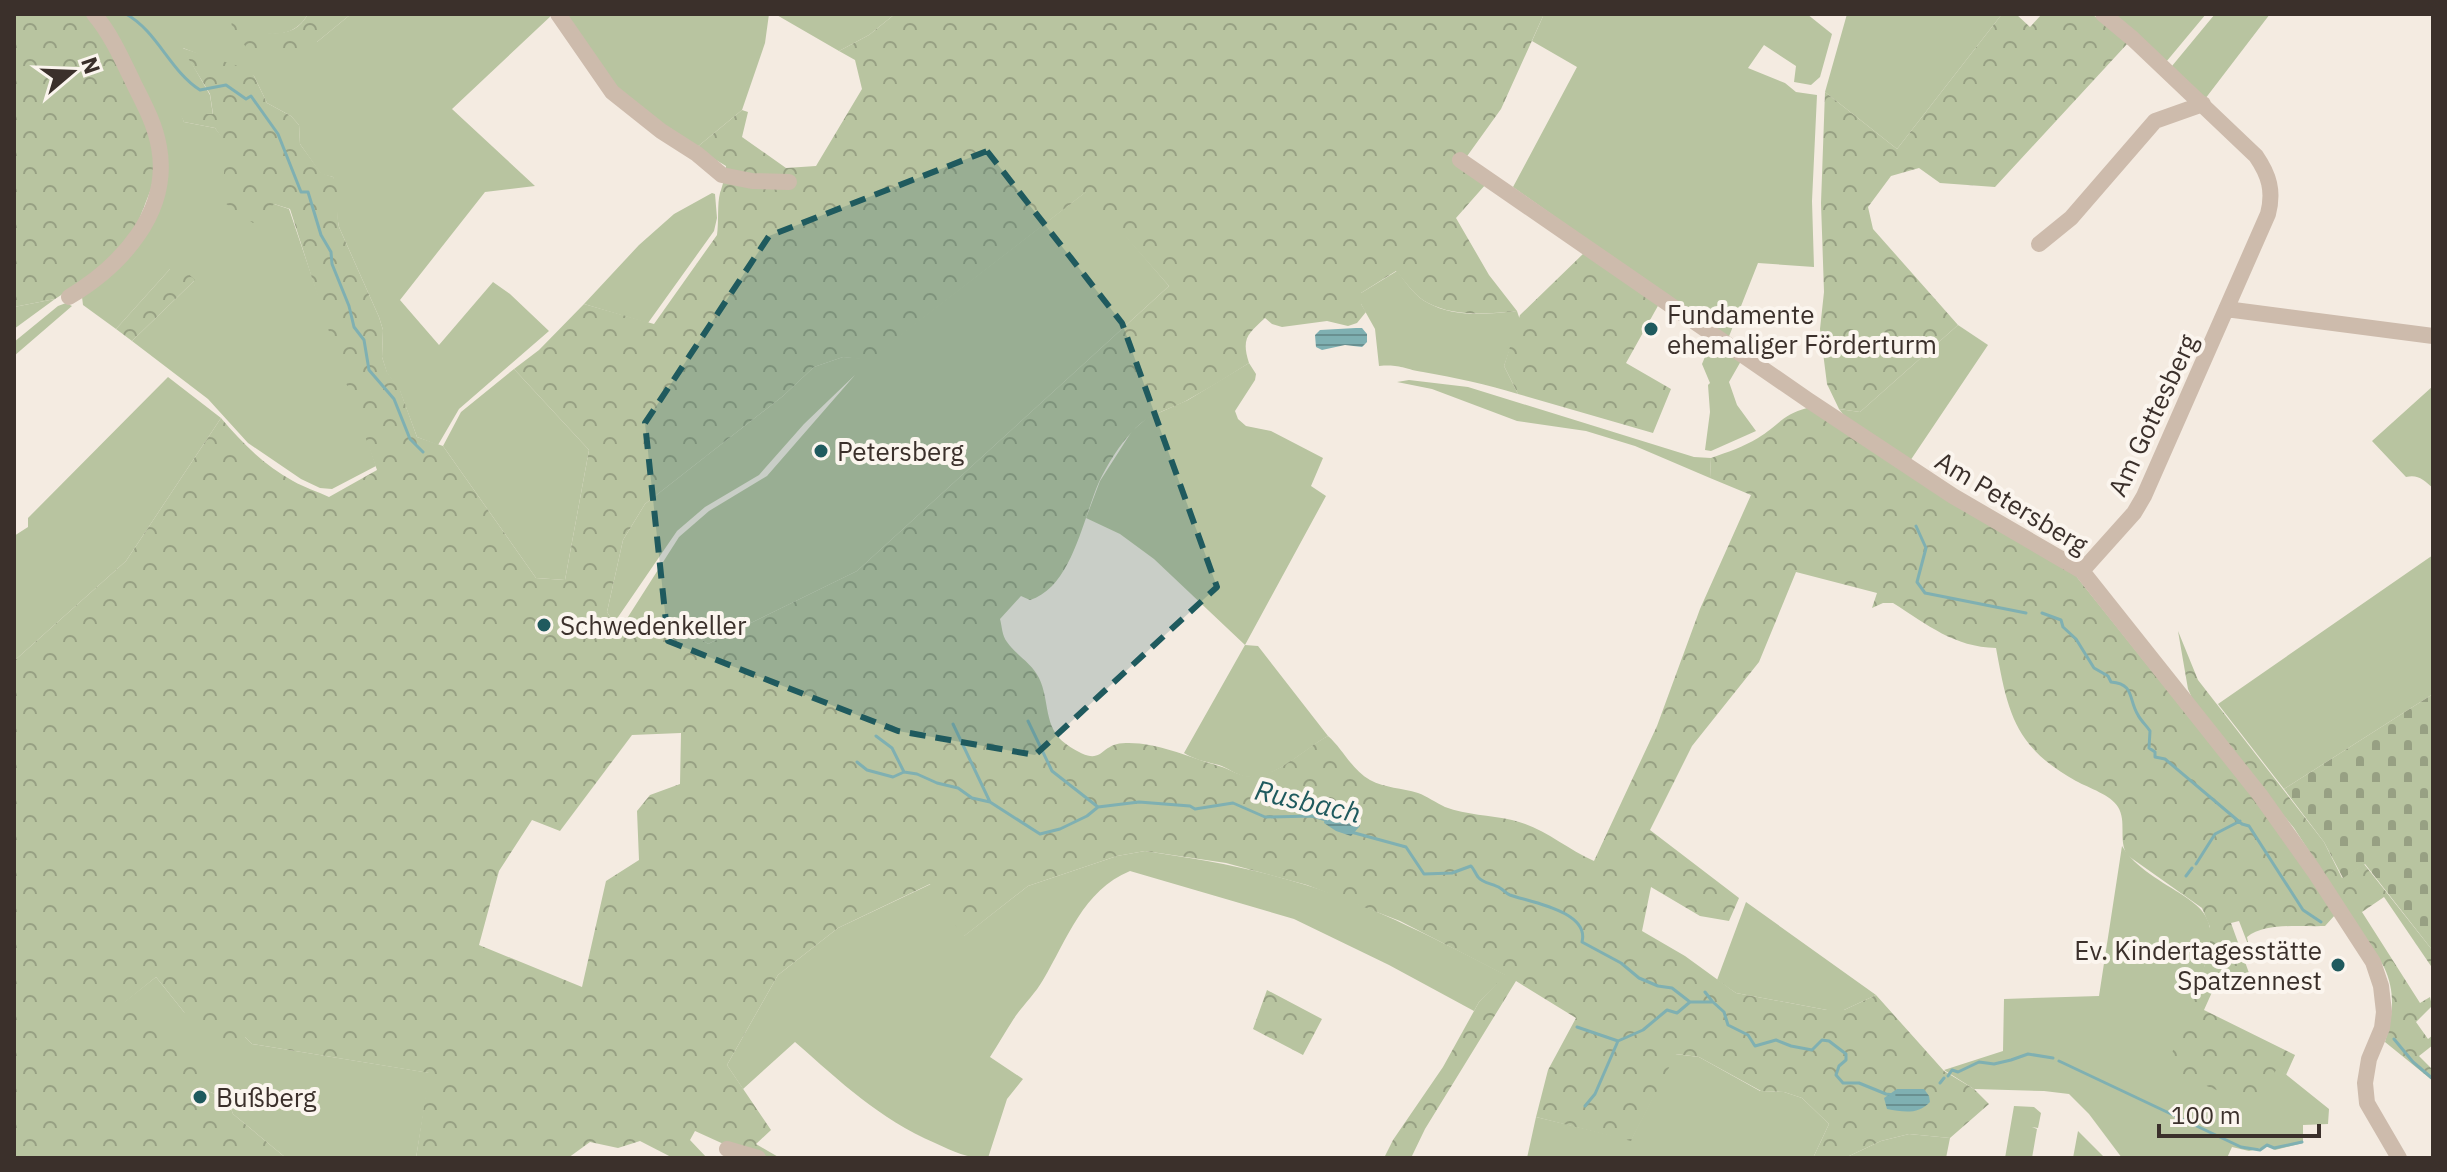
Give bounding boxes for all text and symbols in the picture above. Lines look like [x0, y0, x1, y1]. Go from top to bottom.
north arrow [32, 32, 112, 112]
text: N [75, 53, 108, 78]
place label: Fundamente ehemaliger Förderturm [1667, 297, 1937, 361]
marker: Fundamente ehemaliger Förderturm [1642, 320, 1660, 338]
street label: Am Gottesberg [2100, 328, 2205, 501]
place label: Petersberg [837, 434, 964, 468]
marker: Petersberg [812, 442, 830, 460]
street label: Am Petersberg [1929, 443, 2095, 561]
place label: Schwedenkeller [560, 608, 747, 642]
marker: Schwedenkeller [535, 616, 553, 634]
water label: Rusbach [1251, 771, 1365, 831]
place label: Ev. Kindertagesstätte Spatzennest [2074, 933, 2322, 997]
marker: Ev. Kindertagesstätte Spatzennest [2329, 956, 2347, 974]
place label: Bußberg [216, 1080, 317, 1114]
marker: Bußberg [191, 1088, 209, 1106]
scale bar [2159, 1088, 2319, 1138]
text: 100 m [2171, 1099, 2241, 1131]

